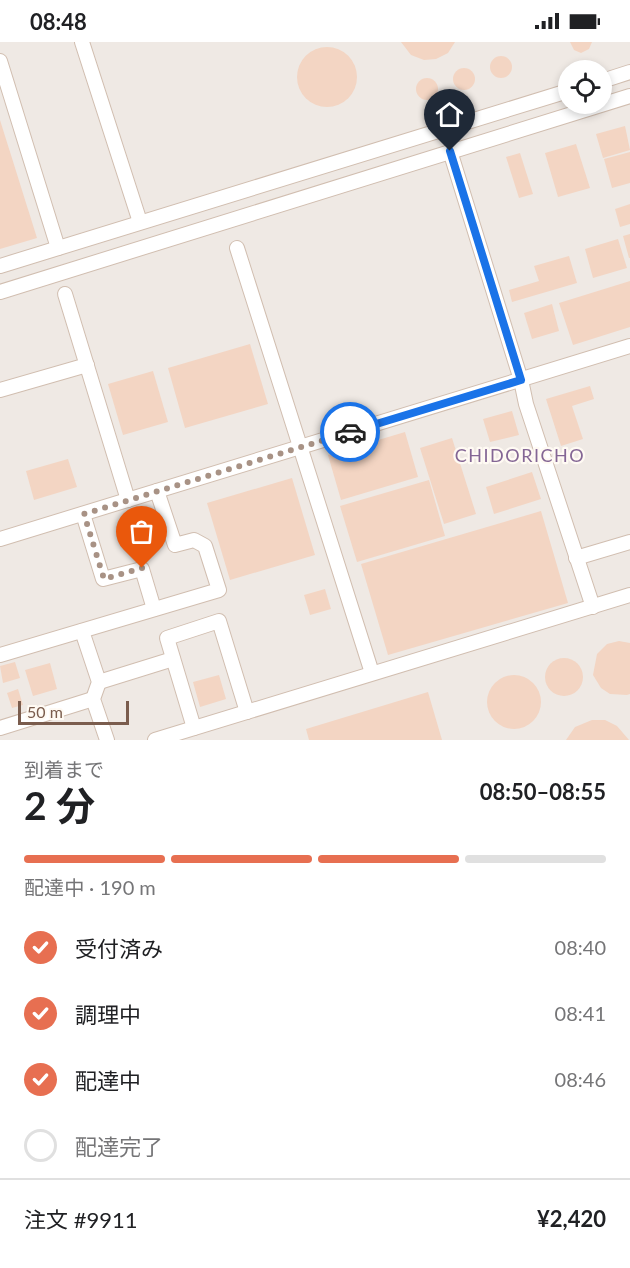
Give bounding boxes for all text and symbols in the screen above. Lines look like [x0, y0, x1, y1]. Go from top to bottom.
text: 08:48 [30, 8, 87, 35]
map controls [558, 60, 612, 114]
button: locate [558, 60, 612, 114]
pin [424, 89, 475, 151]
icon: home [433, 98, 466, 131]
courier [320, 402, 380, 462]
icon: car [334, 416, 367, 449]
district label: CHIDORICHO [455, 444, 585, 466]
pin [116, 506, 167, 568]
icon: bag [125, 515, 158, 548]
scale bar [18, 698, 129, 726]
text: 50 m [27, 702, 63, 721]
text: 到着まで [24, 757, 104, 781]
text: 08:50–08:55 [480, 778, 606, 805]
text: 2 分 [24, 782, 95, 828]
text: 配達中 · 190 m [24, 875, 156, 899]
icon: check [24, 931, 57, 964]
text: 受付済み [75, 935, 163, 962]
text: 08:40 [555, 935, 606, 959]
icon: check [24, 997, 57, 1030]
text: 調理中 [75, 1001, 141, 1028]
text: 08:41 [555, 1001, 606, 1025]
icon: check [24, 1063, 57, 1096]
text: 配達中 [75, 1067, 141, 1094]
text: 08:46 [555, 1067, 606, 1091]
text: 配達完了 [75, 1133, 163, 1160]
text: ¥2,420 [537, 1205, 606, 1232]
text: 注文 #9911 [24, 1206, 137, 1233]

